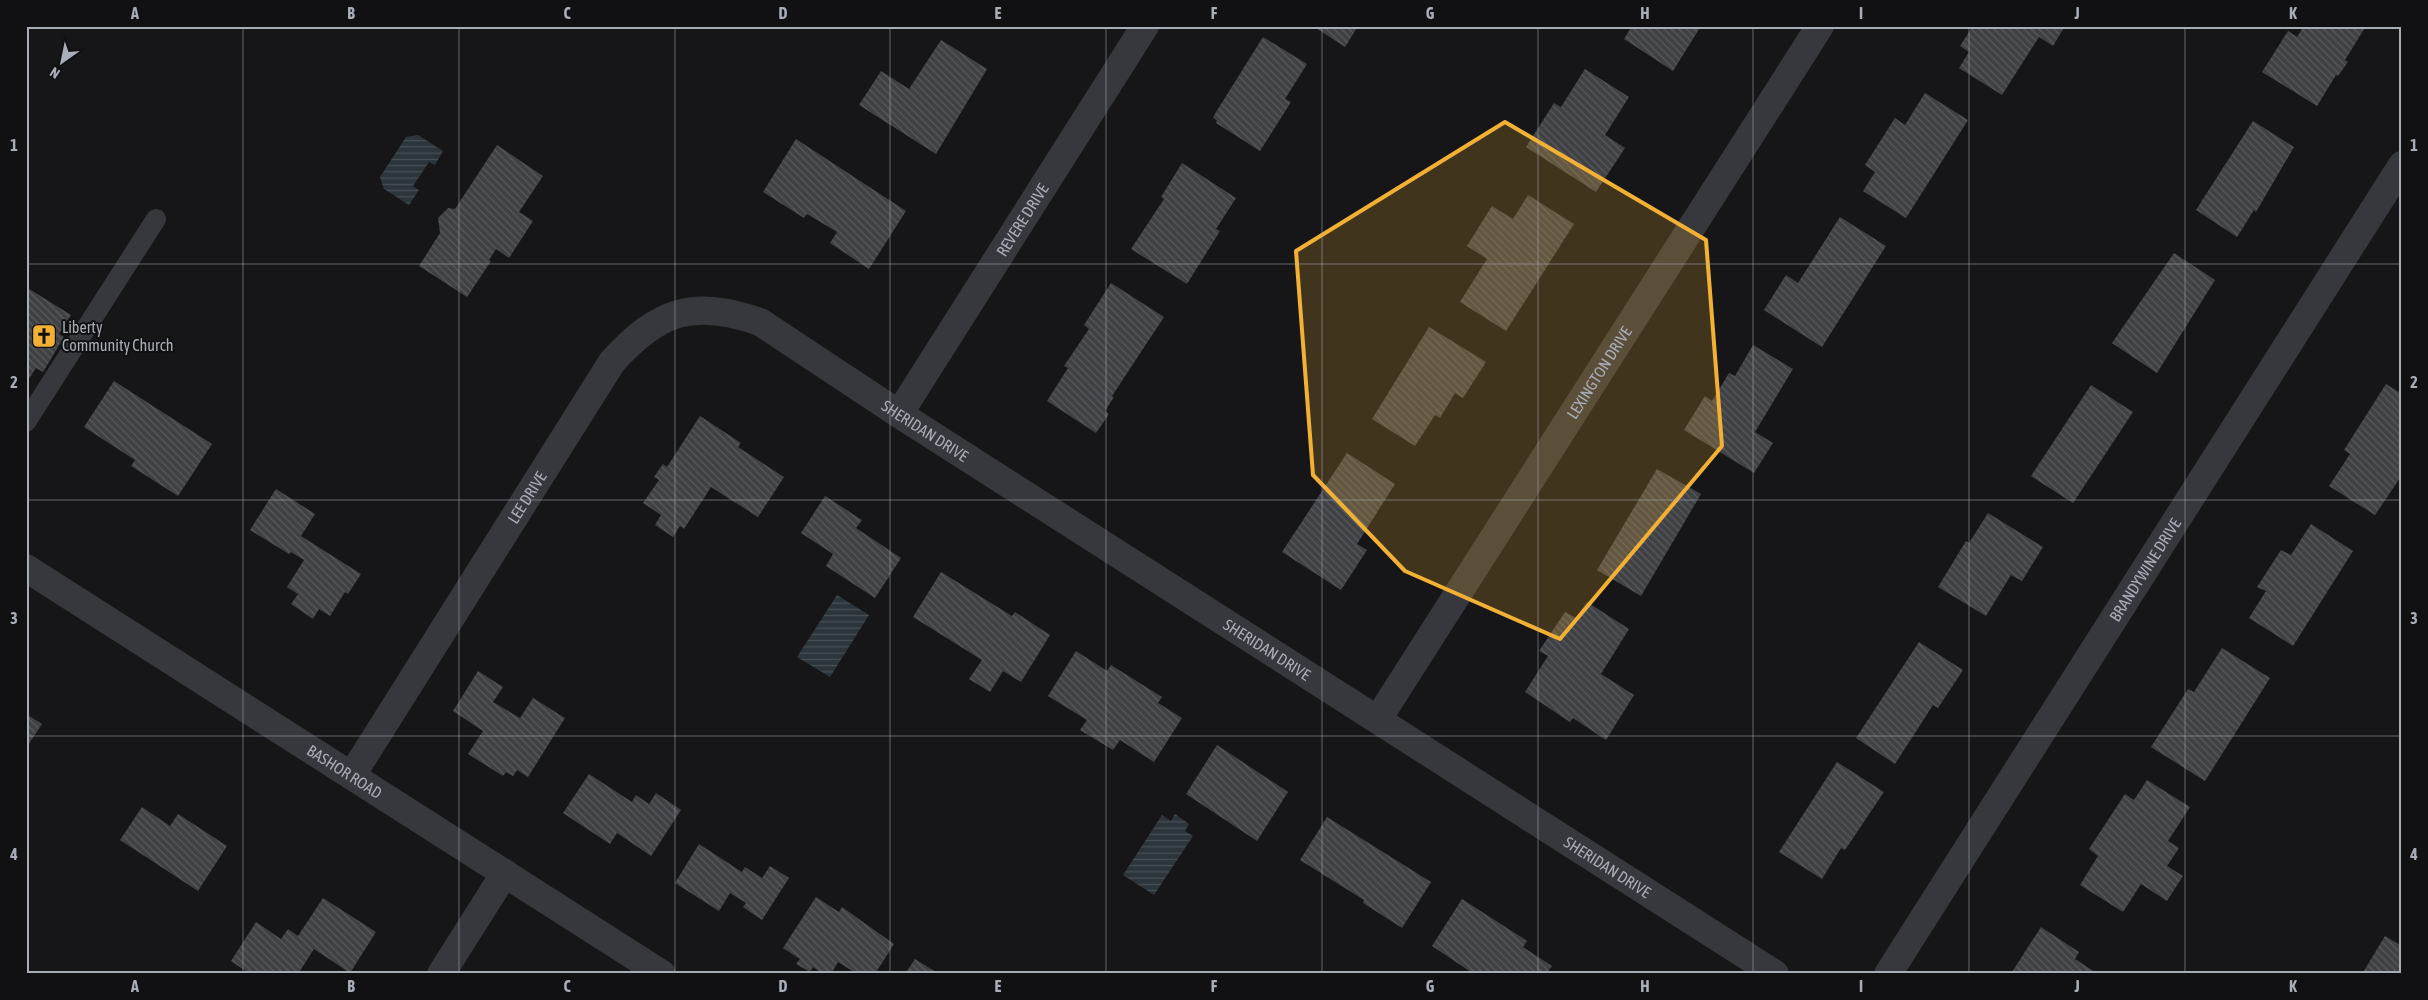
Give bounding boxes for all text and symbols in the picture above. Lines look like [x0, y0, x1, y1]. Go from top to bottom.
text: A [130, 4, 139, 22]
text: B [347, 4, 355, 22]
text: C [563, 4, 571, 22]
text: D [779, 4, 788, 22]
text: E [995, 4, 1002, 22]
text: F [1211, 4, 1218, 22]
text: G [1426, 4, 1435, 22]
text: H [1640, 4, 1650, 22]
text: I [1859, 4, 1863, 22]
text: J [2073, 4, 2080, 22]
text: K [2289, 4, 2297, 22]
north arrow [38, 38, 88, 88]
text: N [47, 64, 63, 82]
text: 1 [10, 136, 18, 154]
text: 1 [2410, 136, 2418, 154]
street label: REVERE DRIVE [993, 180, 1052, 259]
place label: Liberty Community Church [62, 318, 173, 355]
church icon: Liberty Community Church [31, 323, 57, 349]
street label: LEXINGTON DRIVE [1563, 323, 1635, 422]
text: 2 [10, 373, 18, 391]
text: 2 [2410, 373, 2418, 391]
street label: SHERIDAN DRIVE [878, 396, 972, 465]
street label: LEE DRIVE [504, 468, 550, 527]
street label: BRANDYWINE DRIVE [2106, 515, 2184, 625]
text: 3 [10, 609, 18, 627]
text: 3 [2410, 609, 2418, 627]
street label: SHERIDAN DRIVE [1221, 615, 1314, 684]
street label: BASHOR ROAD [304, 741, 385, 802]
street label: SHERIDAN DRIVE [1561, 833, 1654, 901]
text: 4 [9, 845, 18, 863]
text: 4 [2409, 845, 2418, 863]
text: A [130, 977, 139, 995]
text: B [347, 977, 355, 995]
text: C [563, 977, 571, 995]
text: D [779, 977, 788, 995]
text: E [995, 977, 1002, 995]
text: F [1211, 977, 1218, 995]
text: G [1426, 977, 1435, 995]
text: H [1640, 977, 1650, 995]
text: I [1859, 977, 1863, 995]
text: J [2073, 977, 2080, 995]
text: K [2289, 977, 2297, 995]

